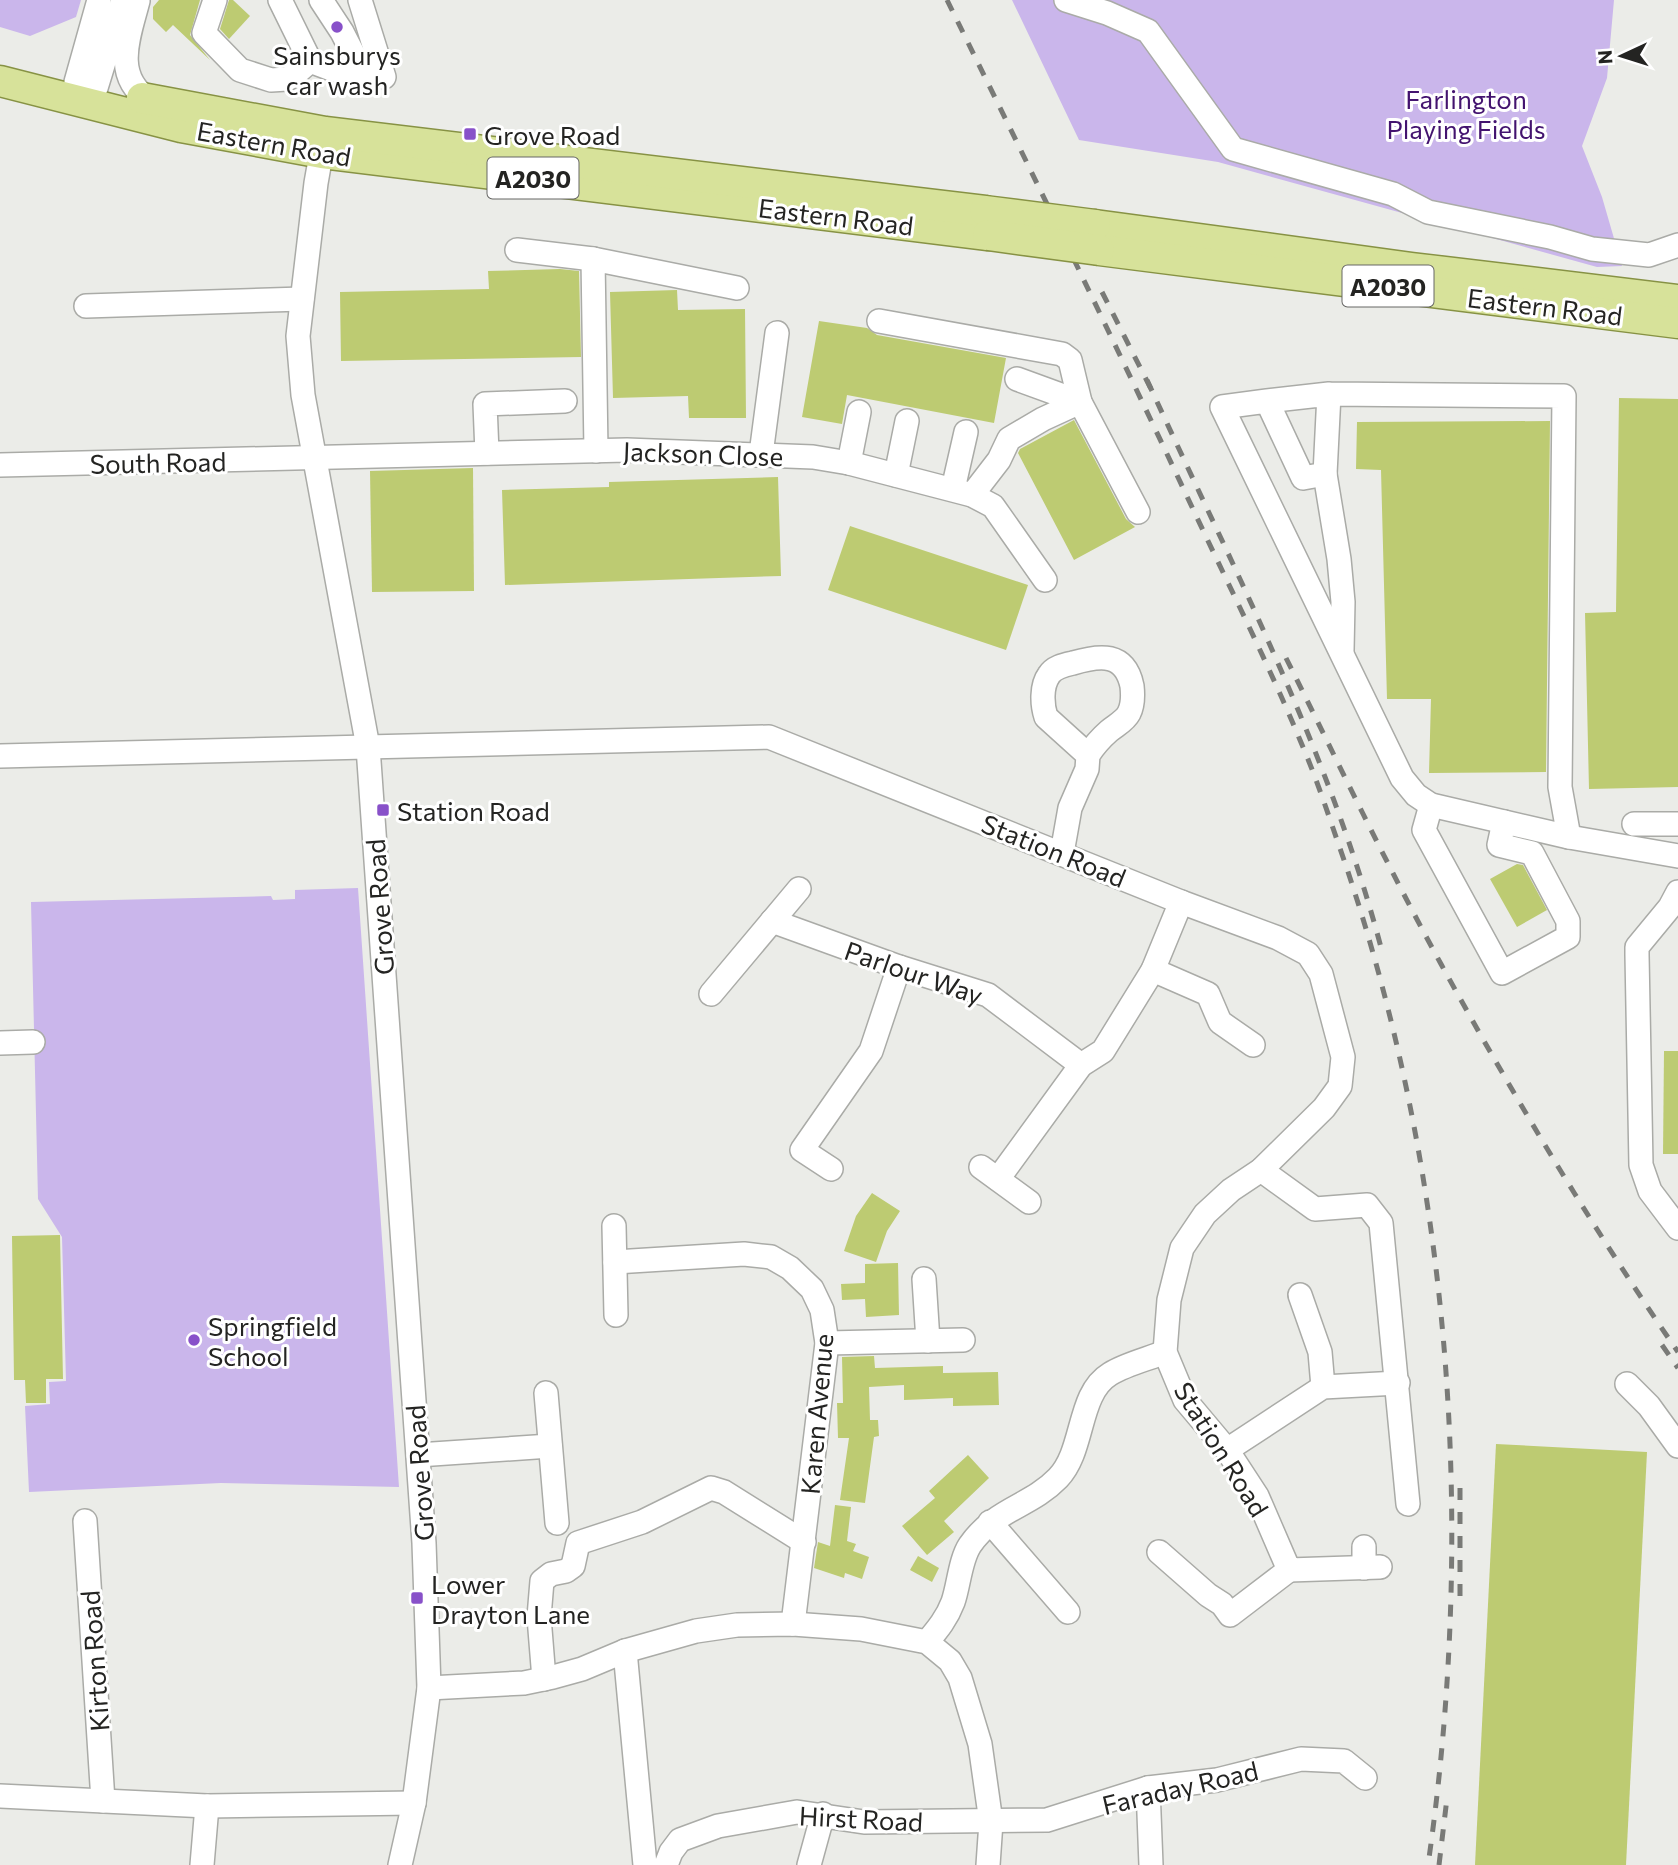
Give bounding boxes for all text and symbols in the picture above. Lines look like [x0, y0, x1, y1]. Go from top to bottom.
marker: Sainsburys car wash [329, 19, 345, 35]
north arrow [1587, 21, 1657, 91]
place label: Sainsburys car wash [273, 39, 401, 100]
text: N [1593, 49, 1617, 65]
park label: Farlington Playing Fields [1386, 83, 1546, 144]
street label: Eastern Road [195, 114, 353, 172]
place label: Grove Road [484, 119, 620, 150]
marker: Grove Road [462, 126, 478, 142]
road number: A2030 [488, 158, 578, 198]
street label: Eastern Road [757, 191, 915, 241]
road number: A2030 [1342, 265, 1434, 306]
street label: Eastern Road [1466, 281, 1624, 331]
street label: Jackson Close [622, 435, 784, 471]
street label: South Road [89, 445, 227, 479]
place label: Station Road [397, 795, 550, 826]
marker: Station Road [375, 802, 391, 818]
street label: Station Road [977, 807, 1131, 893]
street label: Grove Road [359, 838, 399, 976]
street label: Parlour Way [841, 934, 987, 1010]
place label: Springfield School [208, 1310, 337, 1371]
marker: Springfield School [186, 1332, 202, 1348]
street label: Karen Avenue [794, 1332, 838, 1496]
street label: Station Road [1168, 1376, 1276, 1522]
street label: Grove Road [399, 1404, 439, 1542]
place label: Lower Drayton Lane [431, 1568, 590, 1629]
street label: Kirton Road [74, 1590, 114, 1732]
marker: Lower Drayton Lane [409, 1590, 425, 1606]
street label: Faraday Road [1099, 1754, 1261, 1820]
street label: Hirst Road [798, 1799, 924, 1837]

